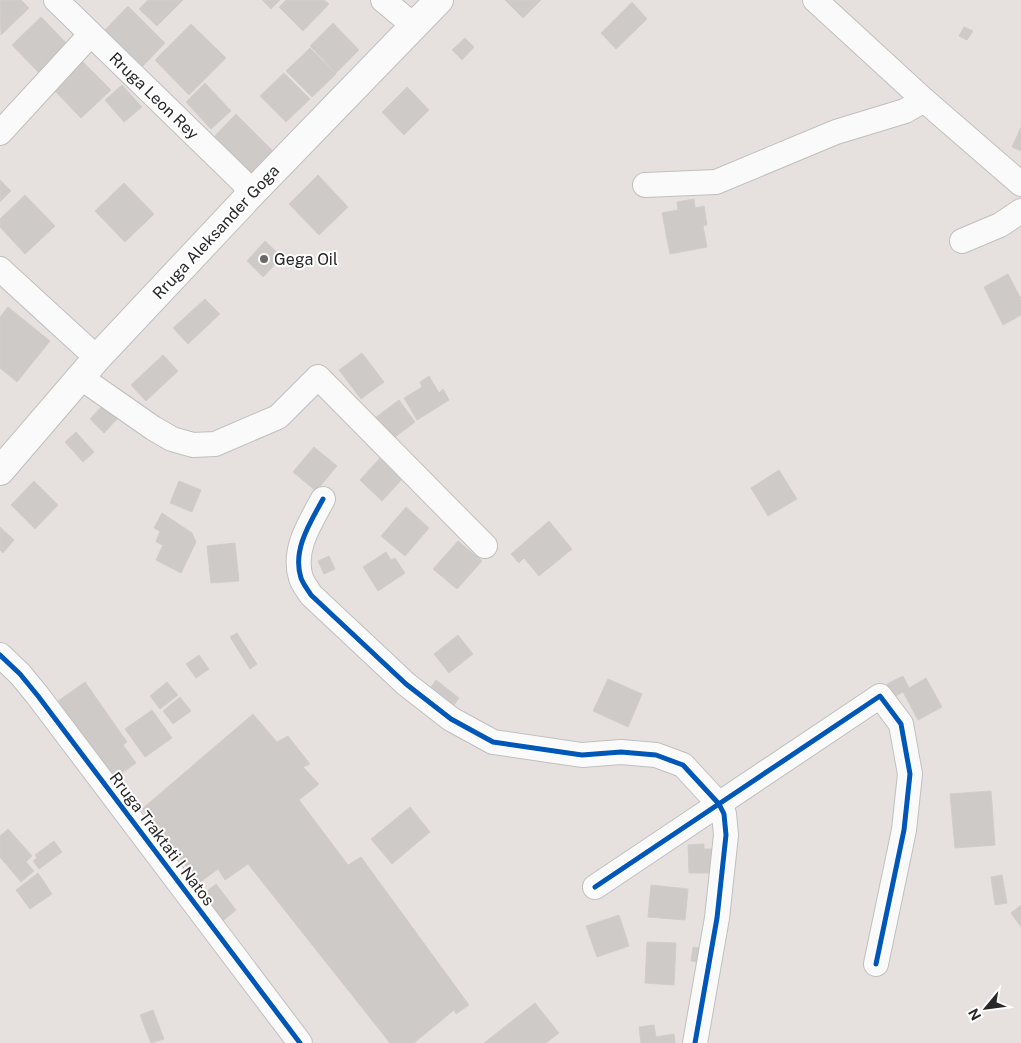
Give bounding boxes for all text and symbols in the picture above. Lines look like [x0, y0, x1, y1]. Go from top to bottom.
street label: Rruga Leon Rey [105, 49, 203, 144]
street label: Rruga Aleksander Goga [149, 161, 283, 303]
place label: Gega Oil [274, 250, 338, 269]
marker: Gega Oil [258, 253, 270, 265]
street label: Rruga Traktati I Natos [106, 769, 218, 909]
north arrow [961, 983, 1011, 1033]
text: N [965, 1006, 984, 1023]

